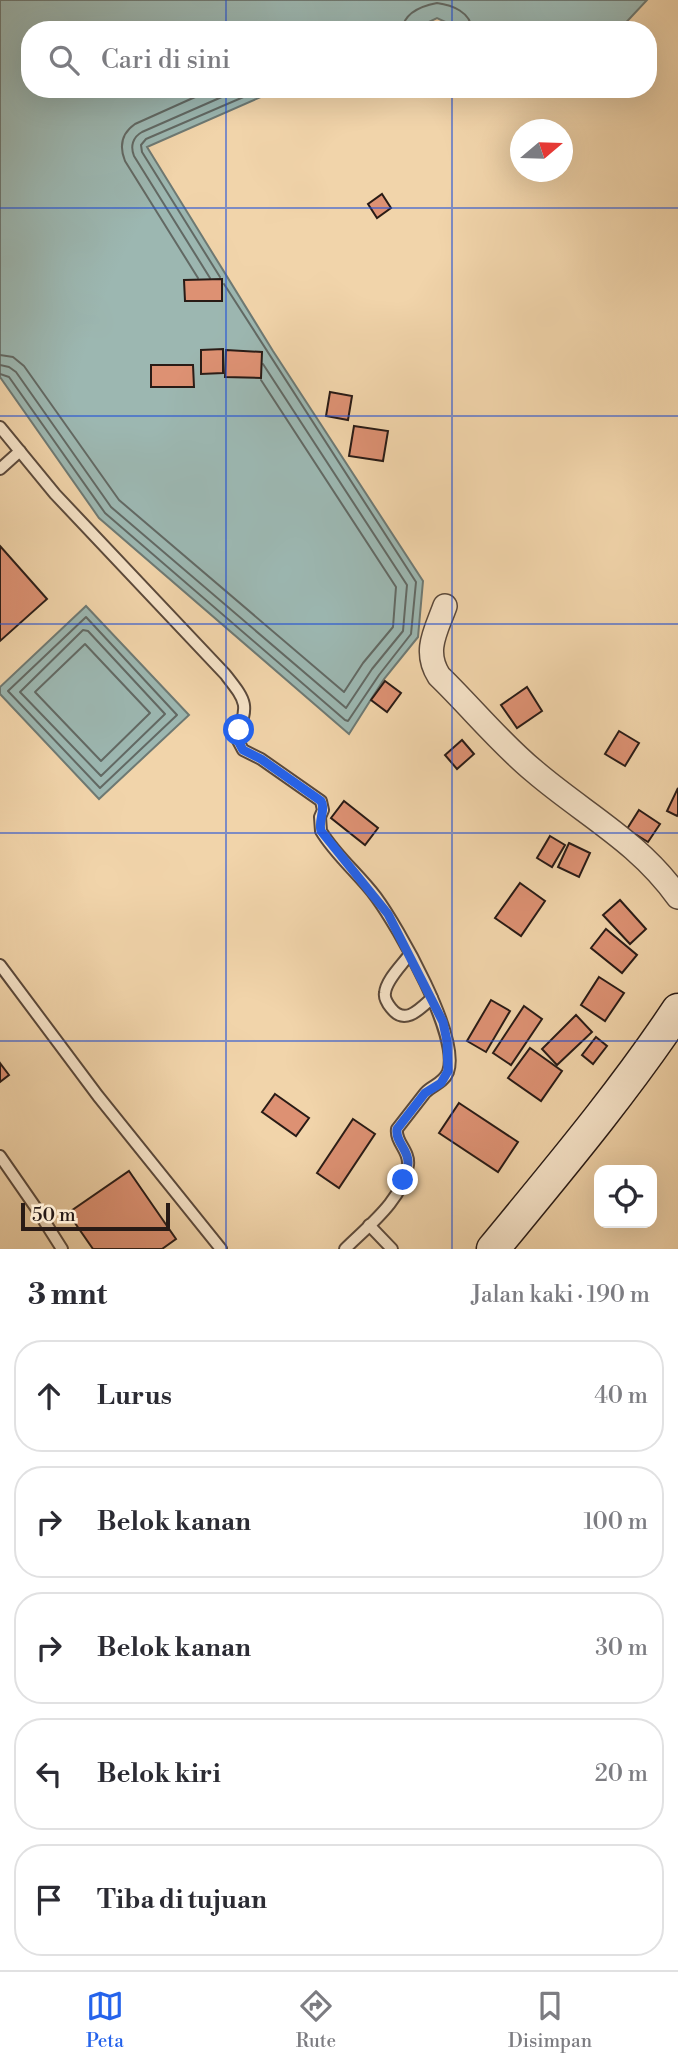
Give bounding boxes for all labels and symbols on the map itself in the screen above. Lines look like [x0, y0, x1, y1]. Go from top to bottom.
north arrow [510, 119, 573, 182]
route start [223, 714, 254, 745]
route end [387, 1164, 418, 1195]
scale bar [21, 1200, 170, 1232]

